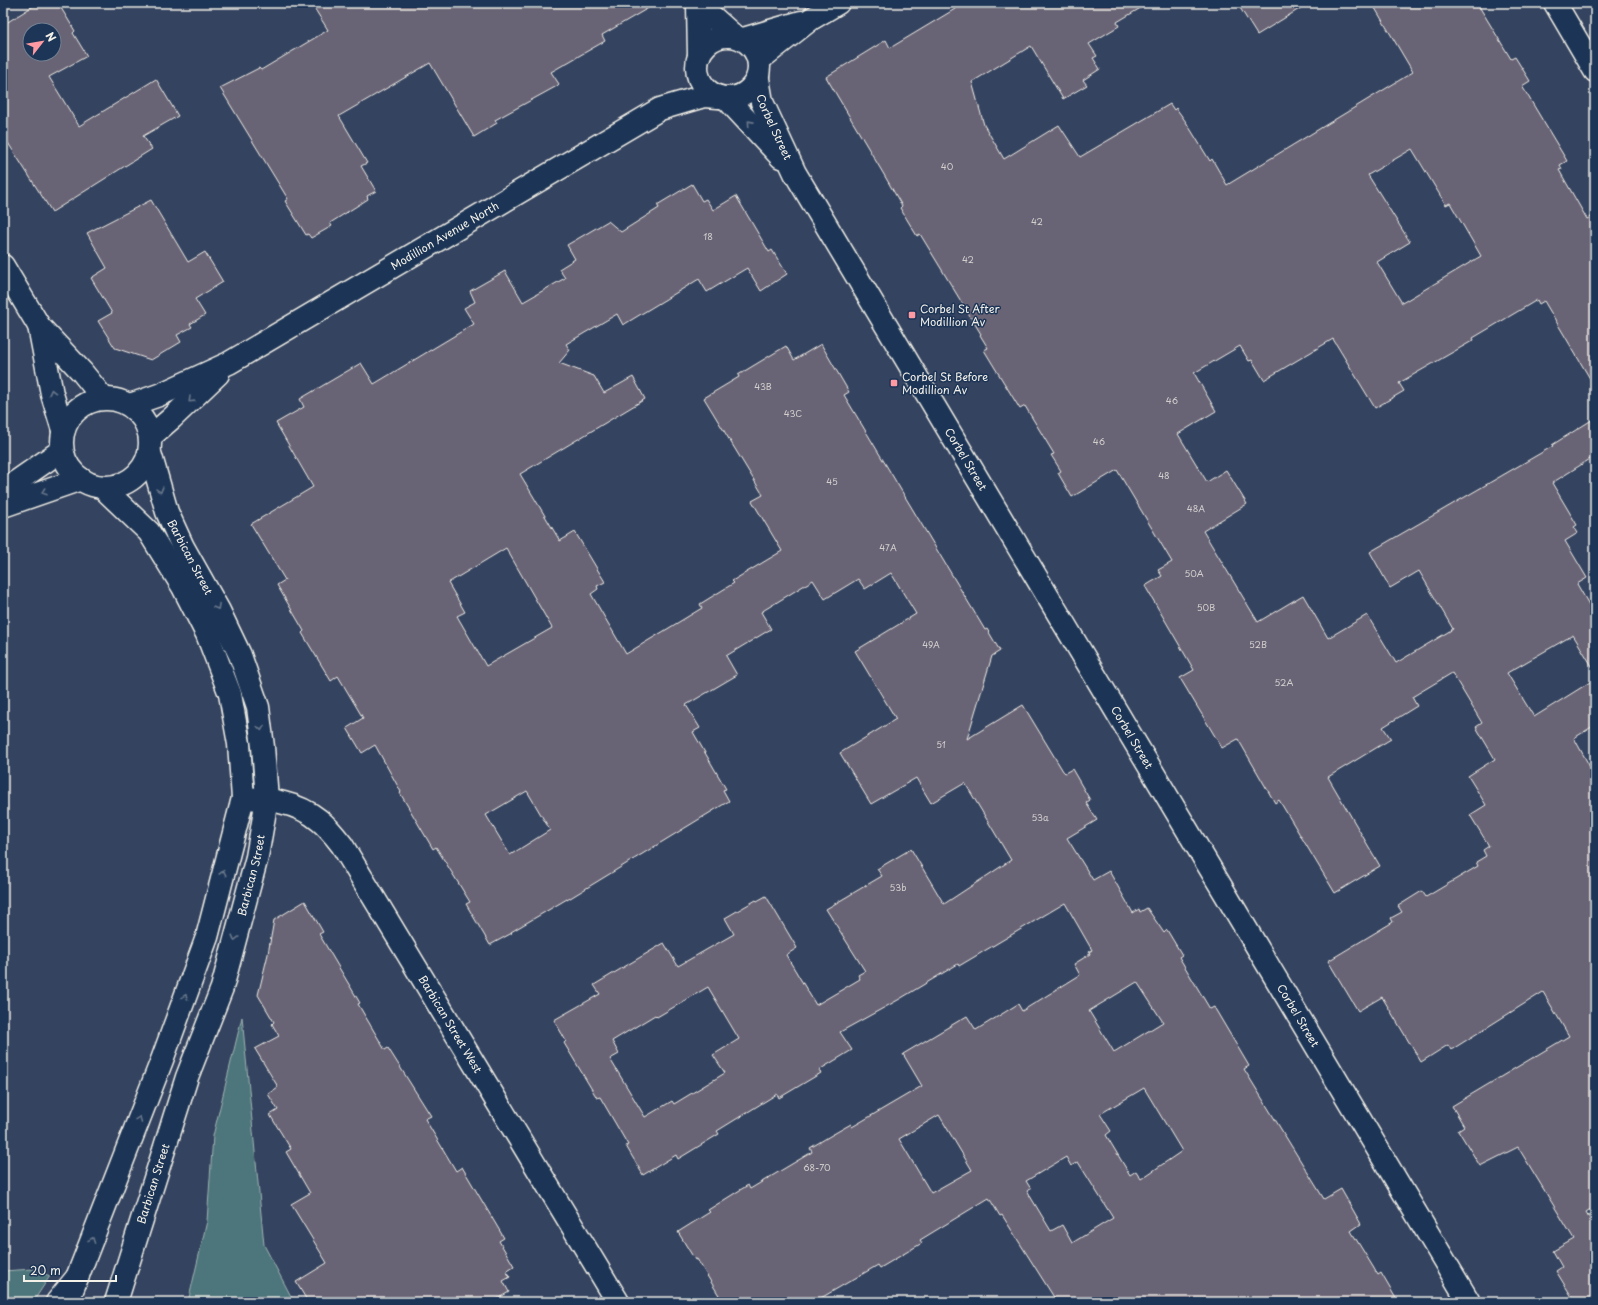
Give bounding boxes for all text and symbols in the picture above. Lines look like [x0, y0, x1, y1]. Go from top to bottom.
north arrow [22, 22, 62, 62]
text: N [41, 28, 61, 45]
street label: Corbel Street [753, 93, 797, 163]
one-way arrow [747, 120, 755, 128]
house number: 40 [941, 159, 954, 173]
street label: Modillion Avenue North [387, 197, 502, 274]
house number: 42 [1031, 214, 1043, 228]
house number: 18 [703, 229, 713, 243]
house number: 42 [962, 252, 974, 266]
place label: Corbel St After Modillion Av [920, 300, 1001, 330]
marker: Corbel St After Modillion Av [907, 310, 917, 320]
place label: Corbel St Before Modillion Av [902, 368, 988, 398]
marker: Corbel St Before Modillion Av [889, 378, 899, 388]
house number: 43B [754, 379, 772, 393]
one-way arrow [49, 389, 57, 395]
house number: 46 [1166, 393, 1178, 407]
one-way arrow [188, 395, 196, 403]
house number: 43C [784, 406, 802, 420]
street label: Corbel Street [941, 424, 992, 494]
house number: 46 [1093, 434, 1105, 448]
house number: 48 [1158, 468, 1170, 482]
house number: 45 [826, 474, 838, 488]
one-way arrow [41, 487, 48, 496]
one-way arrow [155, 487, 164, 494]
house number: 48A [1187, 501, 1205, 515]
street label: Barbican Street [163, 516, 217, 598]
house number: 47A [879, 540, 897, 554]
house number: 50A [1184, 566, 1204, 580]
house number: 50B [1197, 600, 1215, 614]
one-way arrow [212, 603, 219, 610]
house number: 49A [922, 637, 940, 651]
house number: 52B [1249, 637, 1267, 651]
house number: 52A [1275, 675, 1293, 689]
street label: Corbel Street [1107, 702, 1158, 772]
one-way arrow [256, 725, 265, 731]
house number: 51 [936, 737, 946, 751]
house number: 53a [1031, 810, 1049, 824]
street label: Barbican Street [233, 833, 269, 918]
one-way arrow [218, 869, 227, 876]
house number: 53b [890, 880, 906, 894]
one-way arrow [231, 935, 240, 942]
street label: Barbican Street West [415, 972, 487, 1077]
street label: Corbel Street [1273, 981, 1324, 1051]
one-way arrow [180, 993, 189, 1000]
one-way arrow [135, 1115, 143, 1122]
street label: Barbican Street [132, 1141, 173, 1226]
house number: 68-70 [803, 1160, 831, 1174]
one-way arrow [88, 1236, 96, 1243]
scale bar [24, 1257, 116, 1283]
text: 20 m [30, 1261, 61, 1279]

